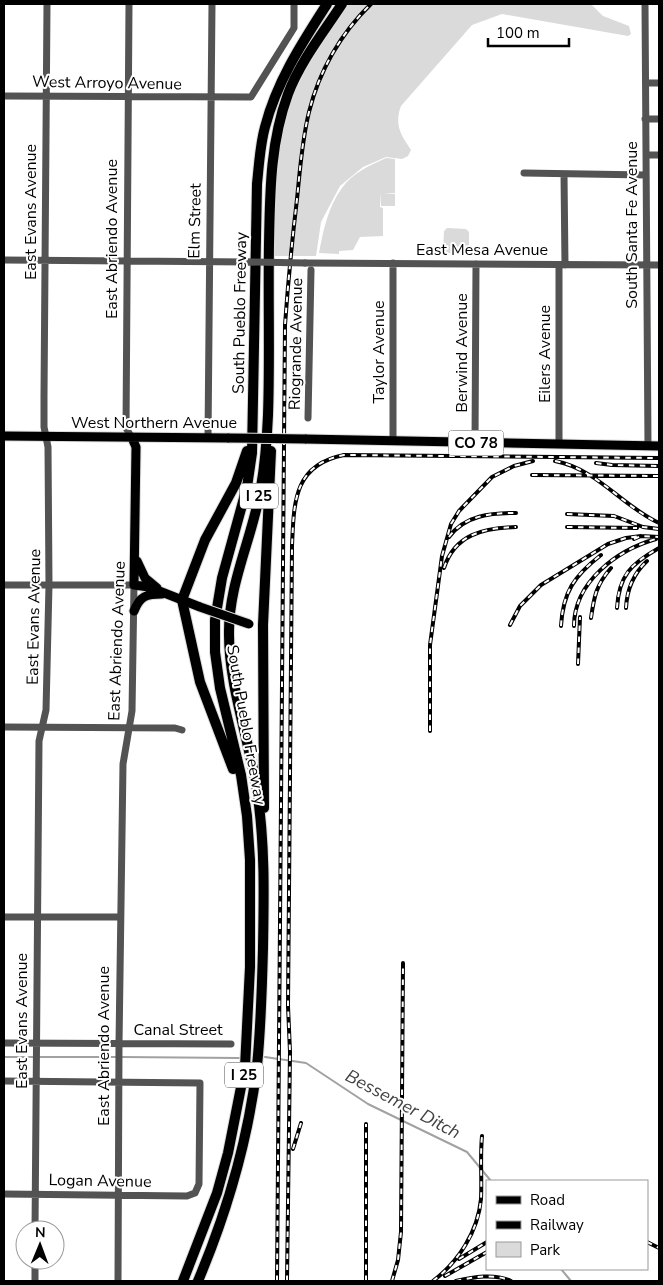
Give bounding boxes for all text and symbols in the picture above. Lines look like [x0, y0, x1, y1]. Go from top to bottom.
scale bar [488, 15, 569, 47]
text: 100 m [496, 23, 540, 43]
street label: West Arroyo Avenue [32, 71, 182, 95]
street label: South Santa Fe Avenue [621, 141, 643, 309]
street label: East Evans Avenue [20, 144, 42, 280]
street label: East Abriendo Avenue [101, 159, 123, 319]
street label: Elm Street [183, 183, 207, 259]
street label: South Pueblo Freeway [228, 231, 252, 394]
street label: East Mesa Avenue [416, 239, 548, 261]
street label: Riogrande Avenue [284, 278, 308, 410]
street label: Berwind Avenue [451, 293, 473, 413]
street label: Taylor Avenue [368, 301, 390, 403]
street label: Eilers Avenue [534, 305, 556, 403]
street label: West Northern Avenue [71, 412, 237, 434]
road number: CO 78 [448, 430, 504, 456]
road number: I 25 [240, 484, 278, 508]
street label: East Evans Avenue [22, 549, 46, 685]
street label: East Abriendo Avenue [103, 561, 131, 721]
street label: South Pueblo Freeway [221, 643, 271, 807]
street label: East Evans Avenue [11, 953, 33, 1089]
street label: East Abriendo Avenue [93, 966, 115, 1126]
street label: Canal Street [133, 1019, 223, 1041]
road number: I 25 [225, 1062, 263, 1088]
water label: Bessemer Ditch [341, 1064, 465, 1144]
street label: Logan Avenue [48, 1169, 152, 1193]
legend [486, 1180, 648, 1270]
text: Road [530, 1190, 565, 1210]
text: Railway [530, 1215, 584, 1235]
north arrow [15, 1220, 65, 1270]
text: N [35, 1223, 46, 1242]
text: Park [530, 1240, 560, 1260]

